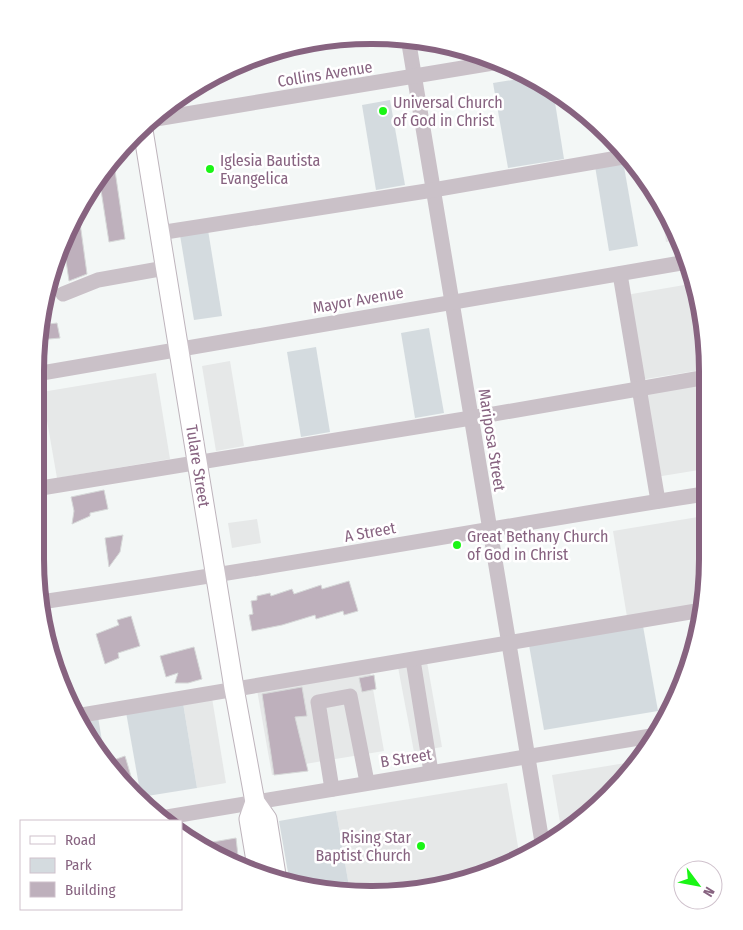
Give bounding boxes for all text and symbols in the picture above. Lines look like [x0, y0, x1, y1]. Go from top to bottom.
street label: Collins Avenue [276, 57, 374, 91]
place label: Universal Church of God in Christ [393, 93, 503, 130]
marker: Universal Church of God in Christ [377, 105, 389, 117]
place label: Iglesia Bautista Evangelica [220, 151, 320, 188]
marker: Iglesia Bautista Evangelica [204, 163, 216, 175]
street label: Mayor Avenue [311, 283, 405, 317]
street label: Mariposa Street [475, 387, 510, 493]
street label: Tulare Street [182, 423, 214, 509]
street label: A Street [343, 518, 398, 546]
place label: Great Bethany Church of God in Christ [467, 527, 608, 564]
marker: Great Bethany Church of God in Christ [451, 539, 463, 551]
street label: B Street [379, 744, 434, 771]
legend [20, 820, 182, 910]
place label: Rising Star Baptist Church [316, 828, 411, 865]
text: Road [65, 831, 96, 849]
marker: Rising Star Baptist Church [415, 840, 427, 852]
text: Park [65, 856, 92, 874]
north arrow [673, 860, 723, 910]
text: Building [65, 881, 116, 899]
text: N [699, 884, 718, 900]

